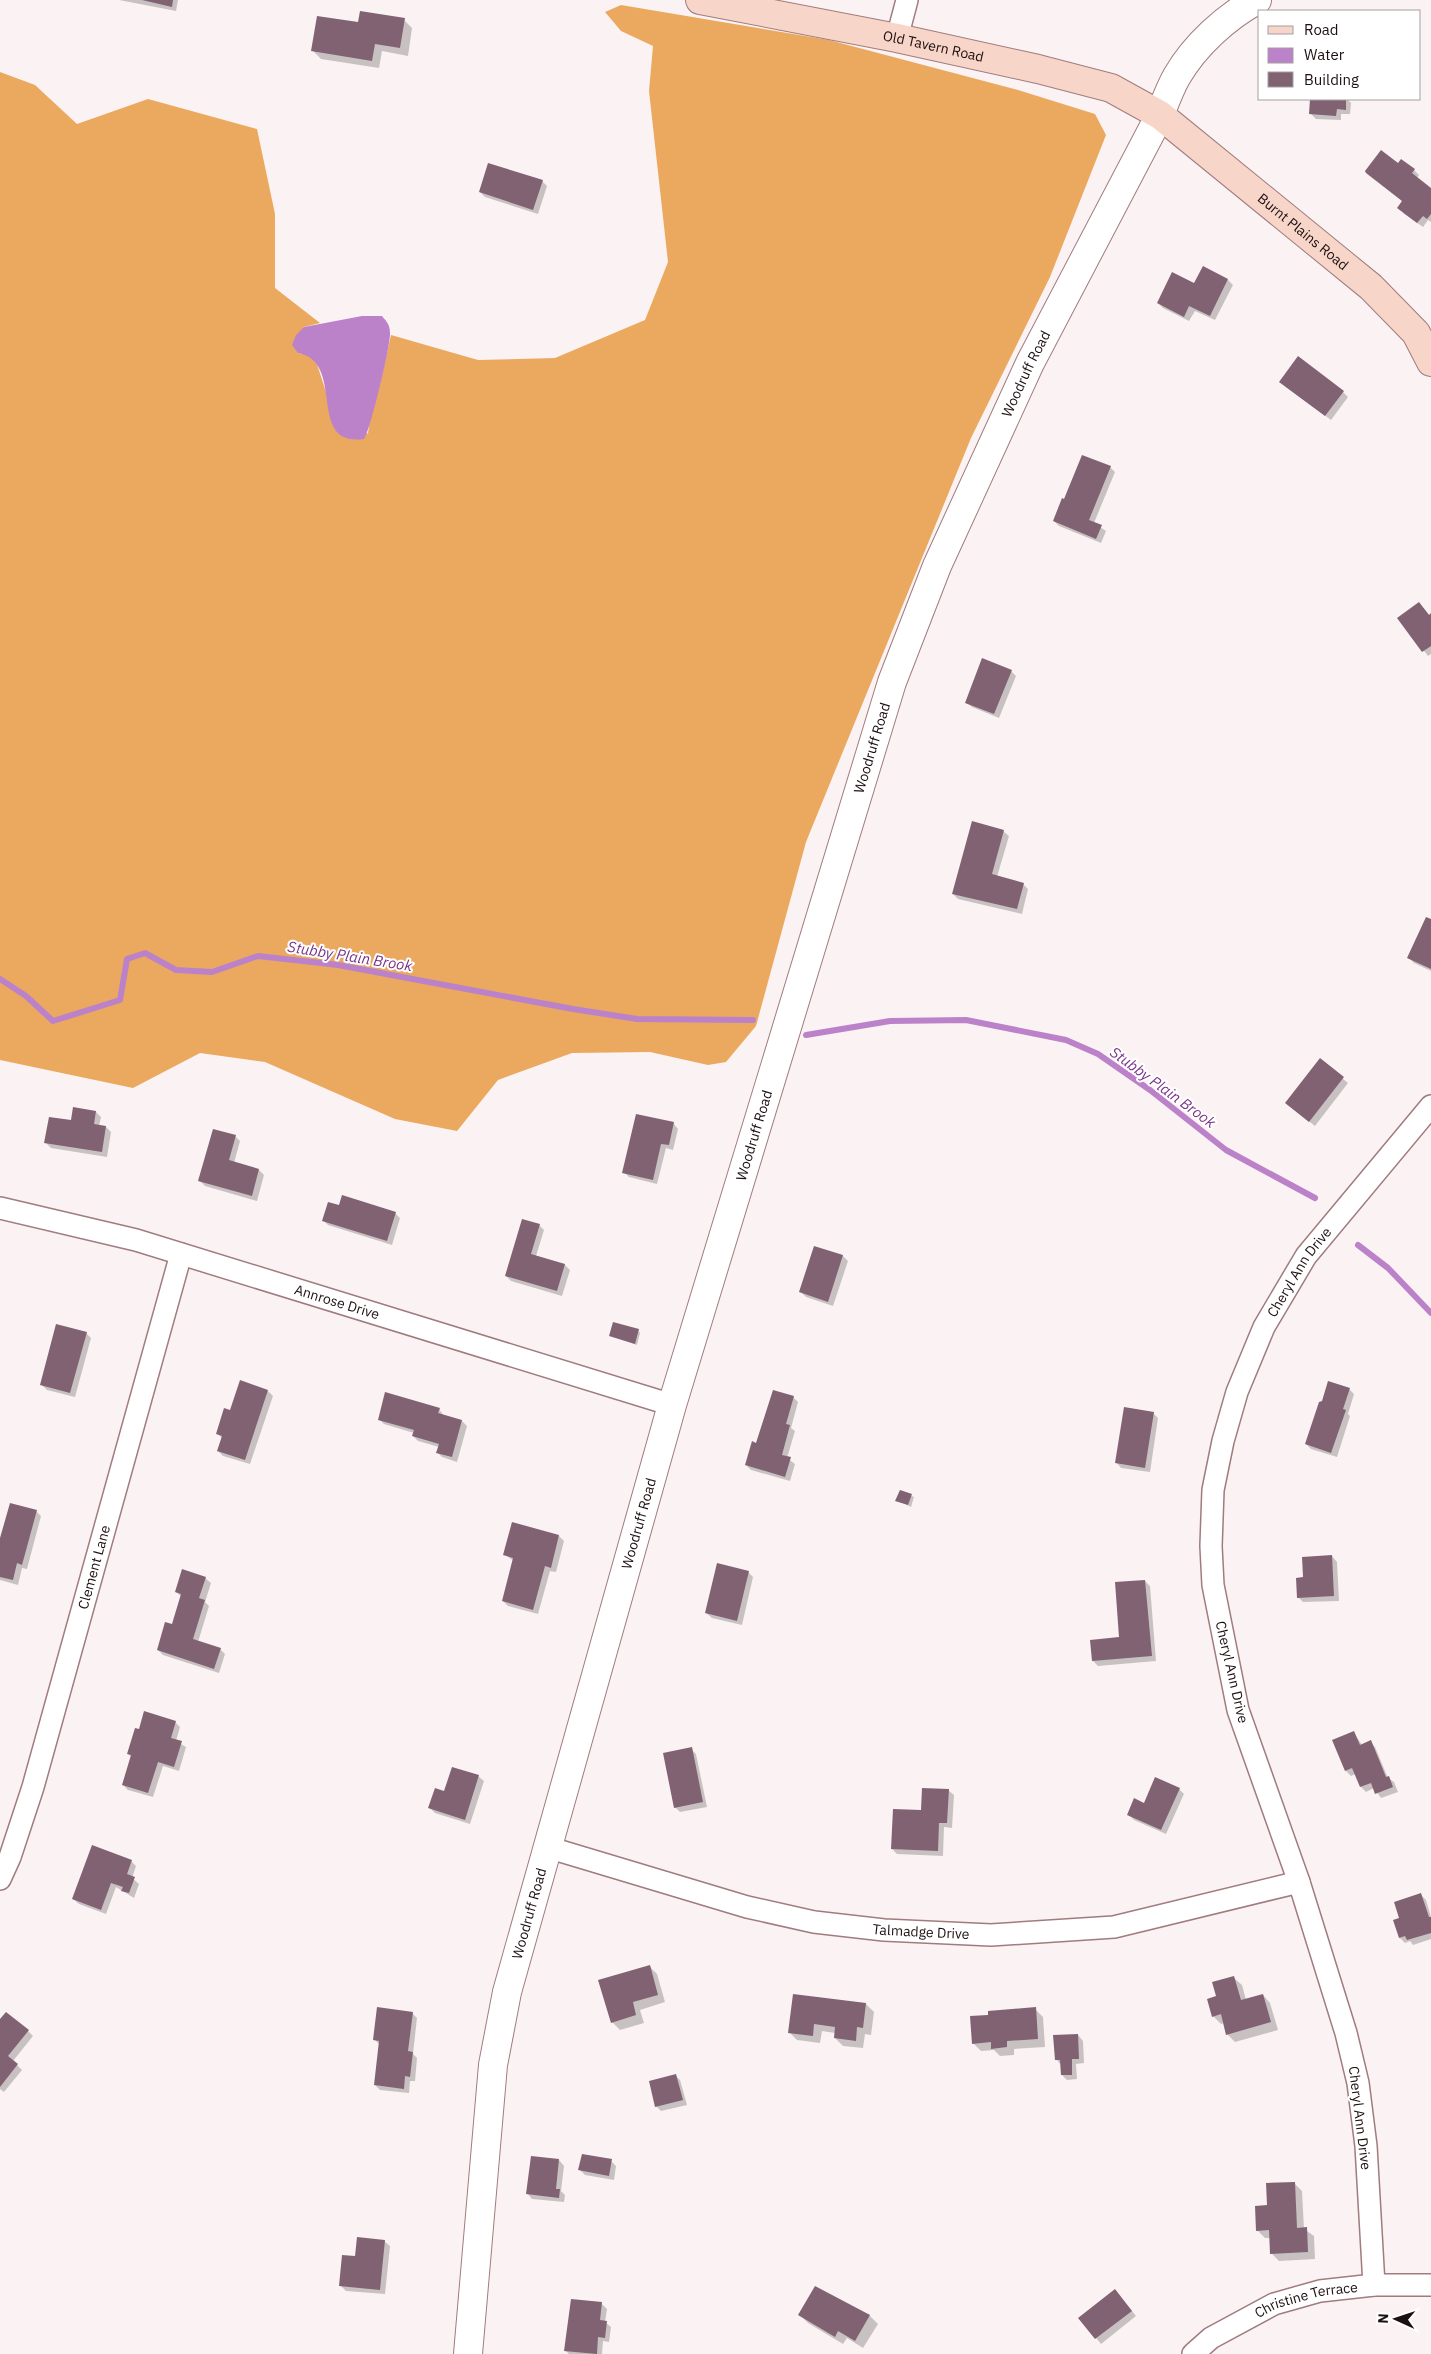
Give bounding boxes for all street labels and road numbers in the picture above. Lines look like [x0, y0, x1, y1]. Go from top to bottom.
street label: Old Tavern Road [882, 27, 986, 66]
street label: Burnt Plains Road [1254, 189, 1352, 274]
street label: Woodruff Road [997, 328, 1054, 420]
street label: Woodruff Road [850, 700, 894, 795]
street label: Woodruff Road [732, 1088, 776, 1183]
street label: Cheryl Ann Drive [1263, 1223, 1336, 1320]
street label: Annrose Drive [292, 1280, 382, 1324]
street label: Woodruff Road [617, 1476, 660, 1571]
street label: Clement Lane [74, 1523, 114, 1611]
street label: Cheryl Ann Drive [1211, 1619, 1253, 1725]
street label: Woodruff Road [508, 1866, 550, 1961]
street label: Talmadge Drive [872, 1920, 970, 1943]
street label: Cheryl Ann Drive [1345, 2065, 1375, 2171]
street label: Christine Terrace [1251, 2278, 1359, 2322]

